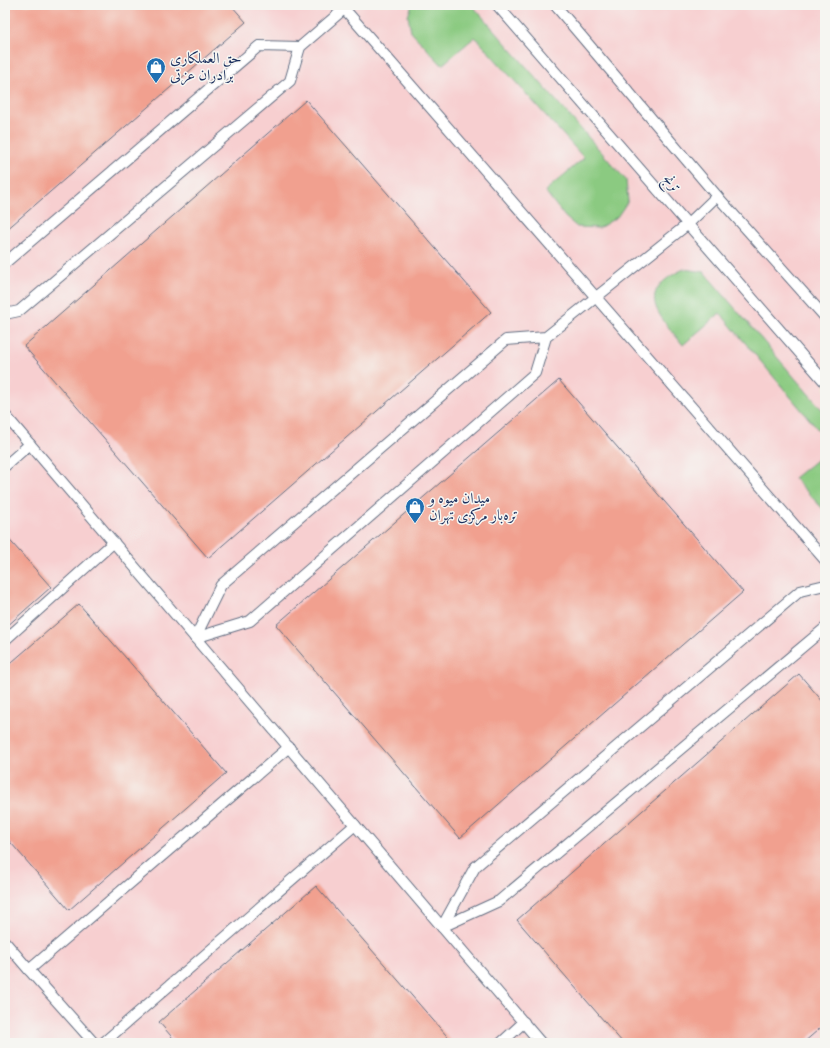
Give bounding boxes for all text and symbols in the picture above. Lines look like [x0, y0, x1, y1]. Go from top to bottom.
place label: حق العملکاری برادران عزتی [170, 49, 242, 86]
shop icon: حق العملکاری برادران عزتی [145, 56, 167, 84]
street label: ترنج [655, 170, 685, 199]
place label: میدان میوه و تره‌بار مرکزی تهران [427, 489, 518, 526]
shop icon: میدان میوه و تره‌بار مرکزی تهران [404, 496, 426, 524]

